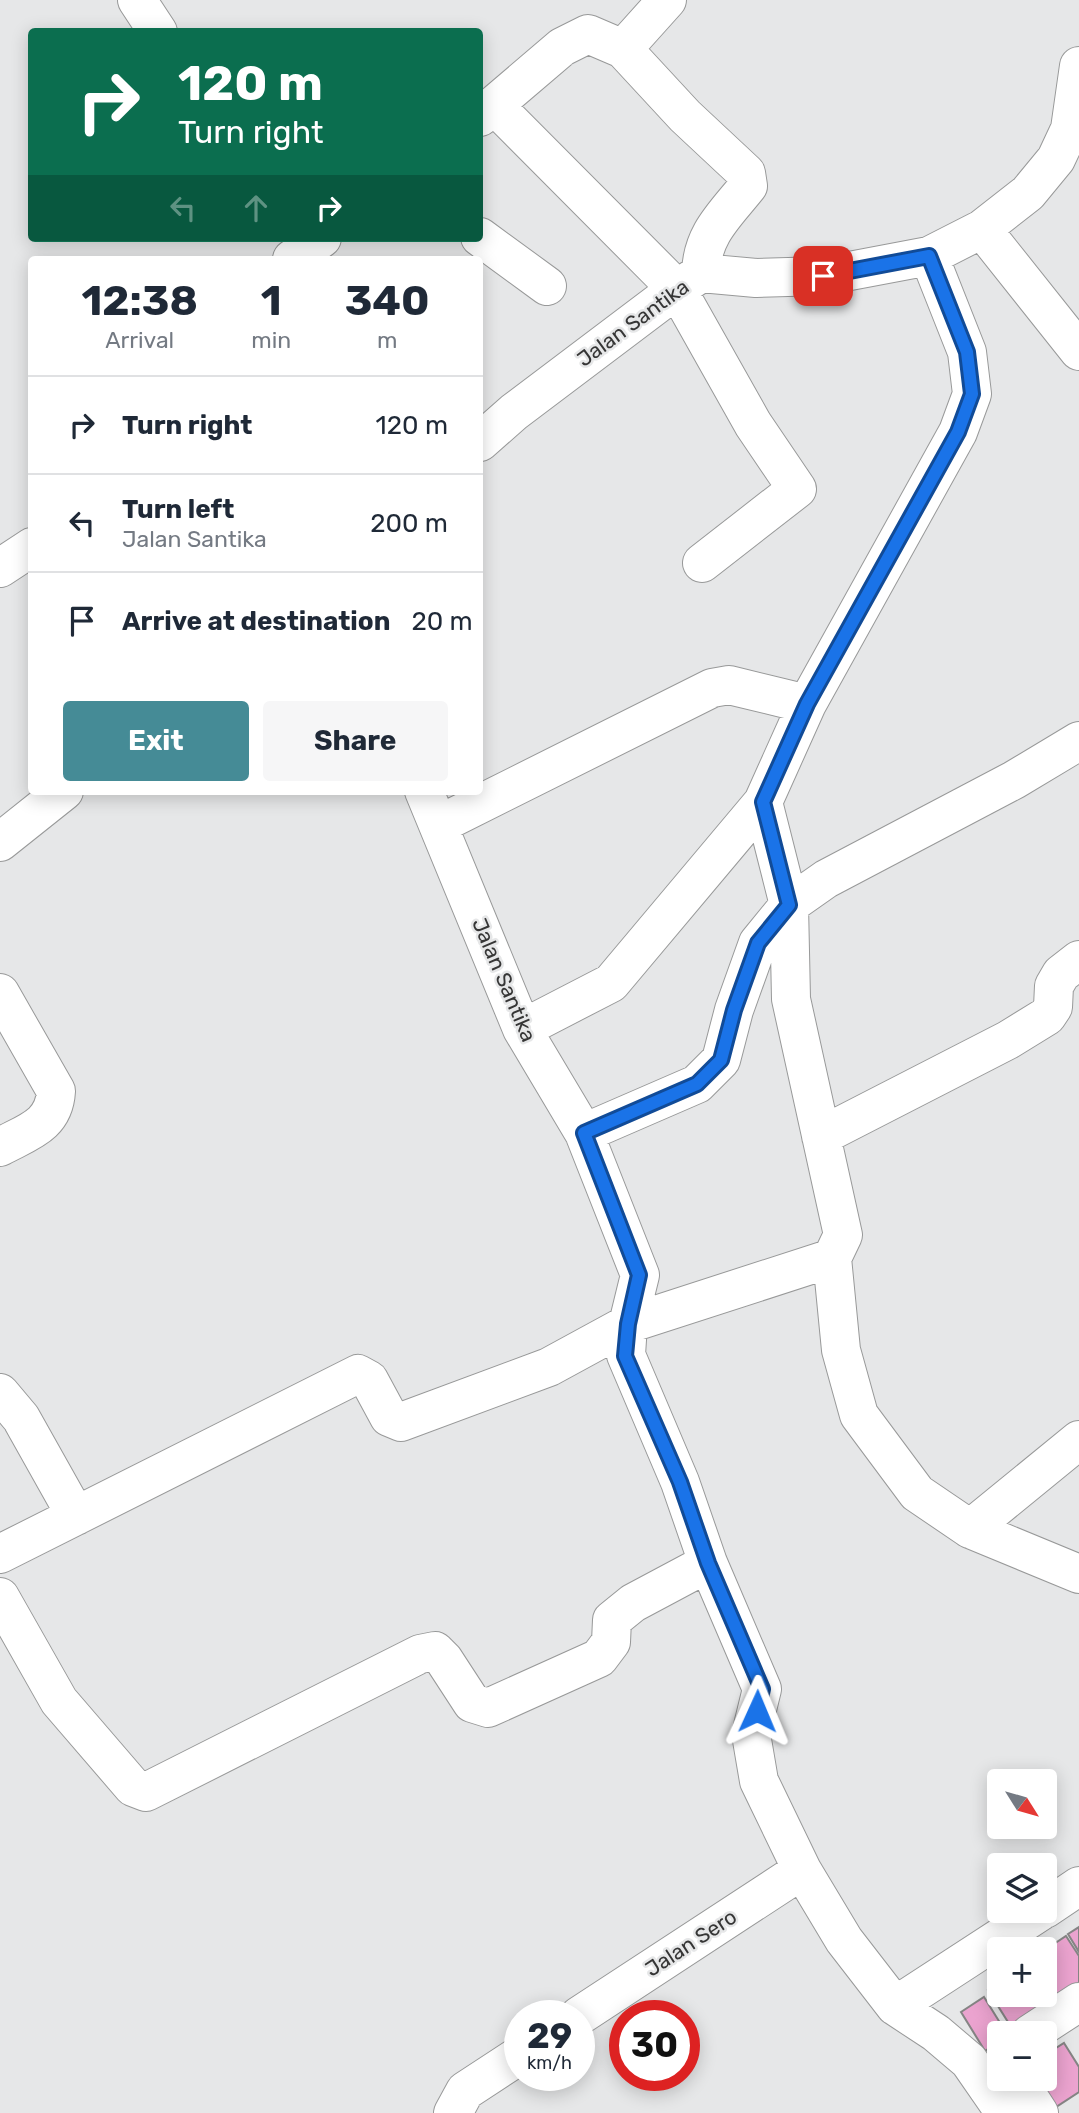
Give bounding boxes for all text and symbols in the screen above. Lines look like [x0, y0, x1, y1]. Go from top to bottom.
text: 120 m [178, 54, 323, 112]
icon: right [63, 56, 154, 147]
text: Turn right [178, 113, 323, 151]
icon: left [164, 189, 202, 227]
icon: ahead [237, 189, 275, 227]
icon: right [310, 189, 348, 227]
pin [793, 246, 853, 306]
icon: arrive [804, 257, 842, 295]
street label: Jalan Santika [572, 274, 693, 372]
text: 12:38 [81, 276, 198, 326]
text: 1 [261, 276, 282, 326]
text: 340 [345, 276, 430, 326]
text: Arrival [105, 326, 174, 354]
text: min [251, 326, 291, 354]
text: m [377, 326, 397, 354]
icon: right [63, 406, 101, 444]
text: Turn right [122, 410, 252, 441]
text: 120 m [376, 410, 448, 441]
text: Turn left [122, 494, 234, 525]
icon: left [63, 504, 101, 542]
text: 200 m [370, 508, 448, 539]
text: Jalan Santika [122, 525, 267, 553]
icon: arrive [63, 602, 101, 640]
text: Arrive at destination [122, 606, 390, 637]
text: 20 m [411, 606, 473, 637]
button: Exit [63, 701, 249, 781]
button: Share [263, 701, 448, 781]
street label: Jalan Santika [467, 914, 542, 1045]
position arrow [720, 1674, 794, 1748]
north arrow [987, 1769, 1057, 1839]
map controls [987, 1769, 1057, 2091]
button: layers [987, 1853, 1057, 1923]
street label: Jalan Sero [640, 1904, 741, 1981]
button: + [987, 1937, 1057, 2007]
speed limit sign: 30 [609, 2000, 700, 2091]
text: 29 [527, 2015, 572, 2057]
button: − [987, 2021, 1057, 2091]
text: km/h [527, 2052, 572, 2074]

